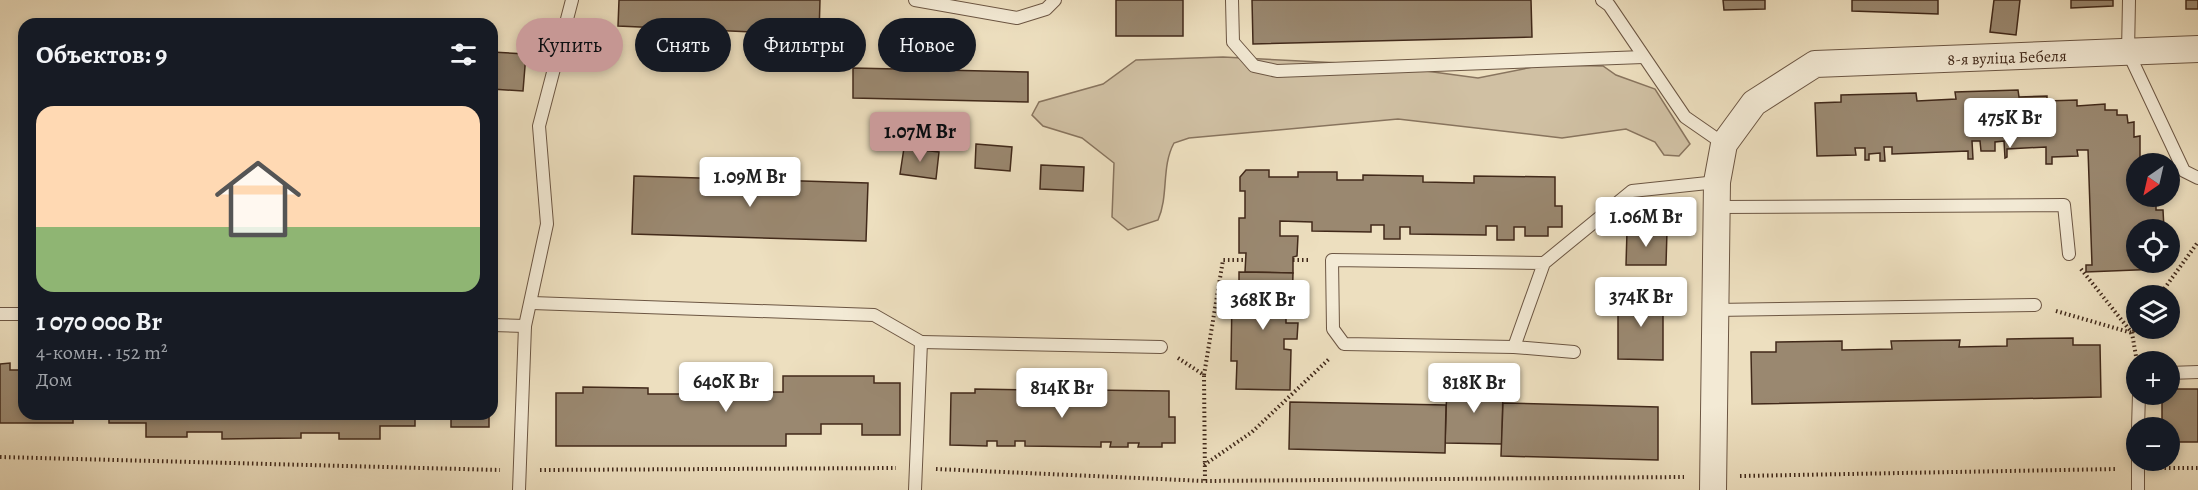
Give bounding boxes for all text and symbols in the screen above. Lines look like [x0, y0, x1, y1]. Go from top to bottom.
chip: Купить [516, 18, 623, 72]
chip: Снять [635, 18, 731, 72]
chip: Фильтры [743, 18, 866, 72]
chip: Новое [878, 18, 976, 72]
text: Объектов: 9 [36, 37, 167, 72]
icon: filters [447, 38, 480, 71]
street label: 8-я вуліца Бебеля [1947, 45, 2067, 71]
pin: 475K Br [1955, 98, 2065, 149]
text: 475K Br [1978, 104, 2042, 131]
pin: 1.07M Br [858, 112, 982, 163]
text: 1.07M Br [884, 118, 956, 145]
icon: home [204, 145, 312, 253]
north arrow [2126, 153, 2180, 207]
map controls [2126, 153, 2180, 471]
pin: 1.09M Br [688, 157, 812, 208]
text: 1.09M Br [714, 163, 786, 190]
pin: 1.06M Br [1584, 197, 1708, 248]
text: 1.06M Br [1609, 203, 1683, 230]
button: locate [2126, 219, 2180, 273]
pin: 374K Br [1586, 277, 1696, 328]
pin: 368K Br [1208, 280, 1318, 331]
text: 374K Br [1609, 283, 1673, 310]
button: layers [2126, 285, 2180, 339]
text: 368K Br [1231, 286, 1295, 313]
text: 1 070 000 Br [36, 304, 162, 339]
text: 4-комн. · 152 m² [36, 339, 168, 366]
button: + [2126, 351, 2180, 405]
pin: 640K Br [671, 362, 781, 413]
pin: 818K Br [1419, 363, 1529, 414]
text: Дом [36, 366, 72, 393]
text: 640K Br [693, 368, 759, 395]
pin: 814K Br [1007, 368, 1117, 419]
text: 818K Br [1442, 369, 1506, 396]
text: 814K Br [1030, 374, 1094, 401]
button: − [2126, 417, 2180, 471]

